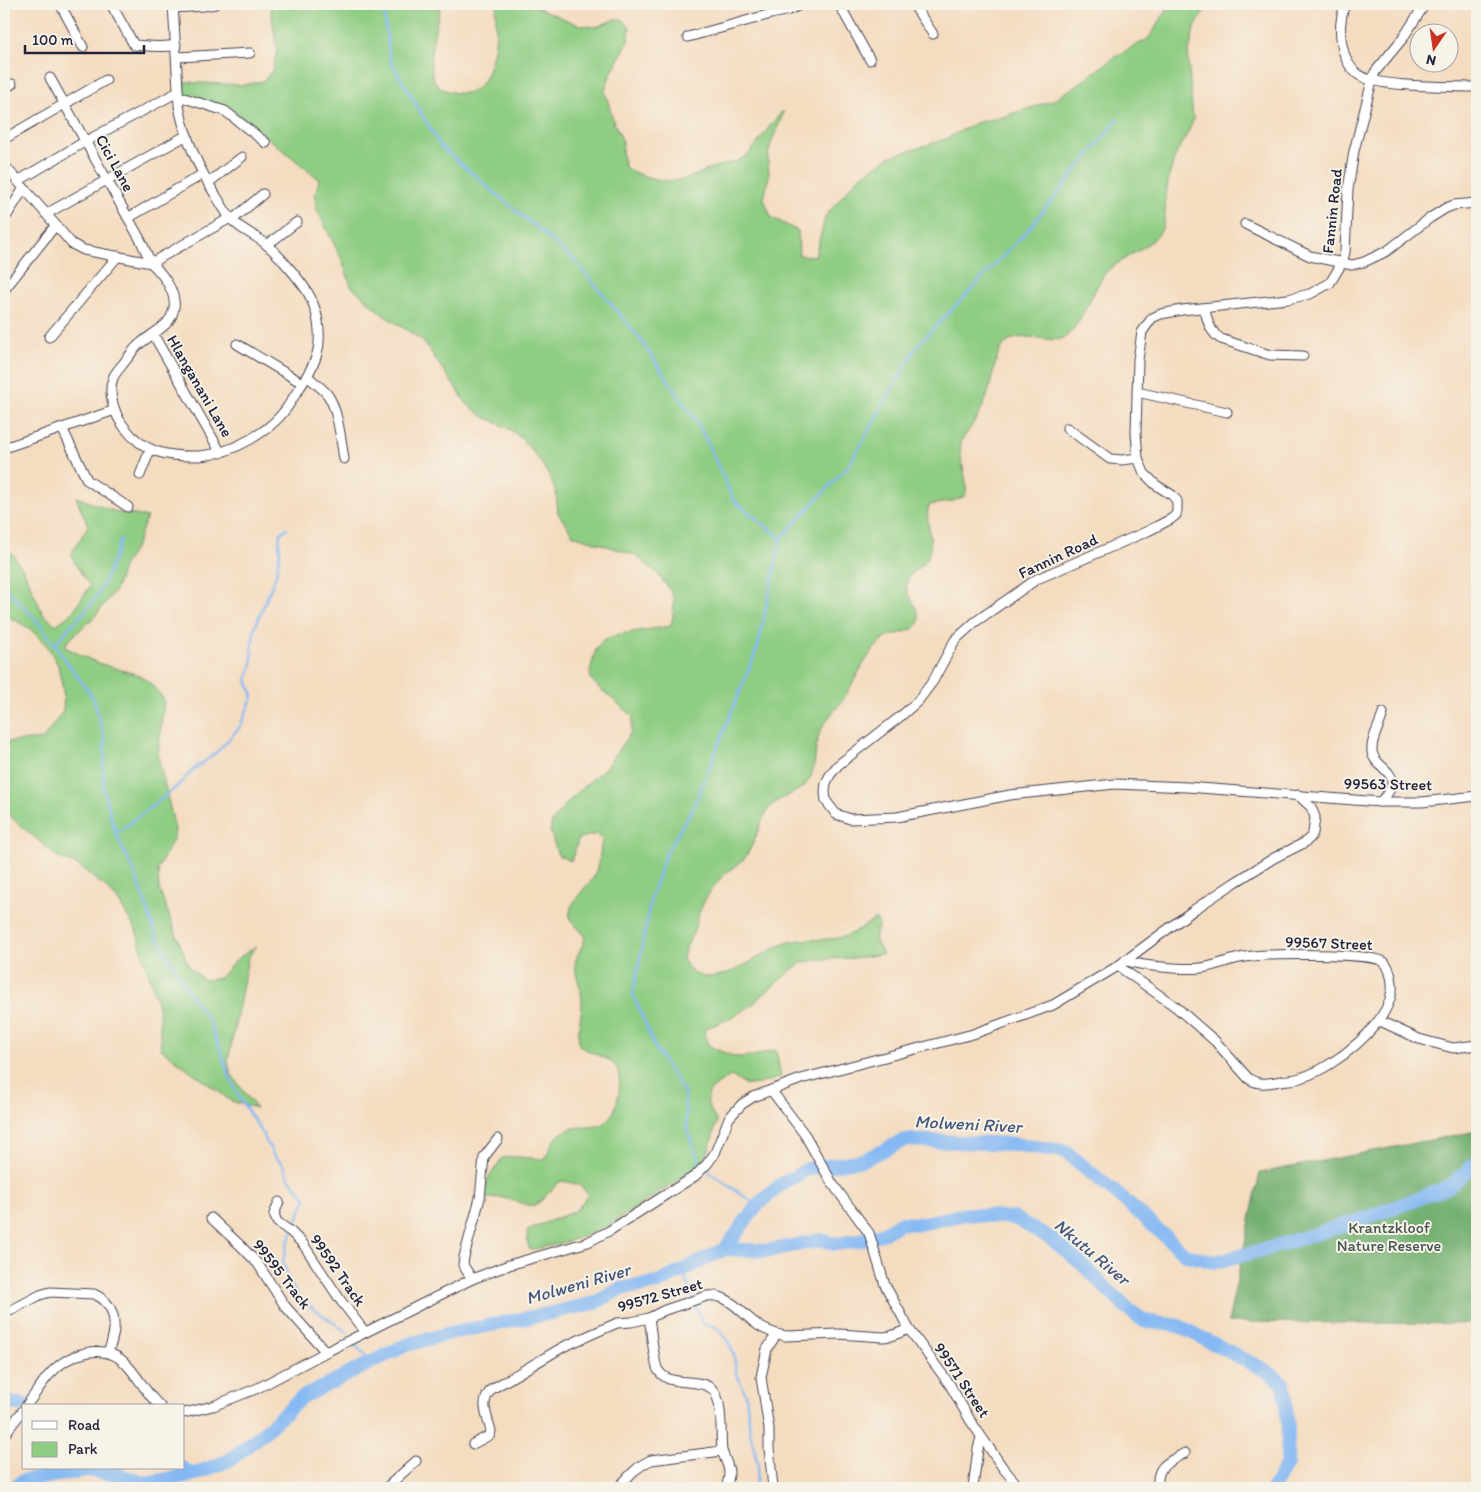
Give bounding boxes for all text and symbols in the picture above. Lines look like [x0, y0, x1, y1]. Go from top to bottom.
scale bar [25, 22, 144, 54]
north arrow [1408, 22, 1458, 72]
text: 100 m [32, 31, 74, 49]
text: N [1425, 51, 1438, 70]
street label: Cici Lane [92, 131, 138, 195]
street label: Fannin Road [1318, 167, 1346, 254]
street label: Hlanganani Lane [163, 332, 237, 441]
street label: Fannin Road [1015, 529, 1101, 583]
street label: 99563 Street [1344, 774, 1432, 794]
street label: 99567 Street [1285, 932, 1373, 954]
water label: Molweni River [914, 1110, 1024, 1138]
water label: Nkutu River [1050, 1214, 1136, 1291]
park label: Krantzkloof Nature Reserve [1337, 1218, 1442, 1255]
street label: 99592 Track [306, 1230, 370, 1310]
street label: 99595 Track [249, 1235, 316, 1313]
water label: Molweni River [523, 1258, 635, 1309]
street label: 99572 Street [615, 1274, 705, 1316]
street label: 99571 Street [930, 1339, 994, 1421]
legend [22, 1404, 185, 1470]
text: Road [68, 1416, 101, 1434]
text: Park [68, 1440, 98, 1458]

